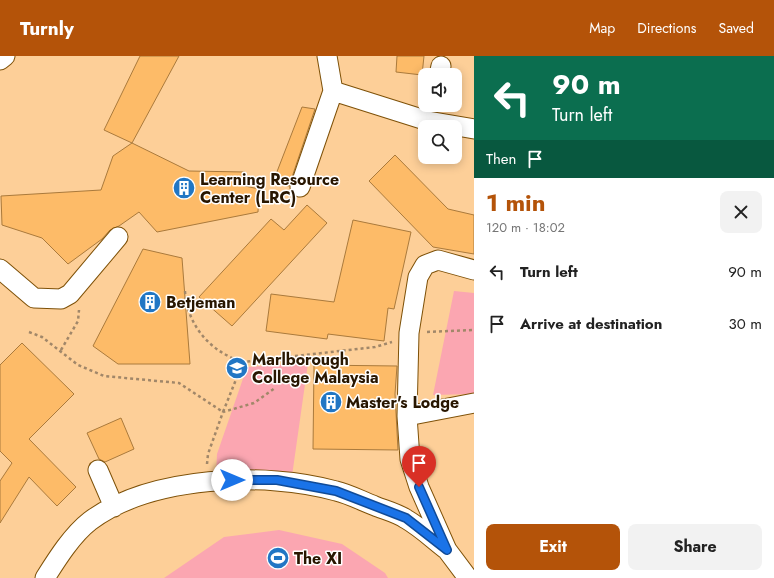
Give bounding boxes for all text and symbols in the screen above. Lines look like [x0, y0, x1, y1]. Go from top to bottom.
text: Turnly [20, 15, 74, 42]
text: Map [589, 18, 615, 38]
text: Directions [637, 18, 697, 38]
text: Saved [719, 18, 754, 38]
text: 90 m [552, 64, 621, 105]
map controls [418, 68, 462, 164]
button: sound [418, 68, 462, 112]
icon: left [486, 72, 538, 124]
text: Turn left [552, 102, 612, 128]
button: search [418, 120, 462, 164]
text: Then [486, 148, 516, 170]
icon: arrive [524, 148, 546, 170]
place label: Learning Resource Center (LRC) [200, 168, 339, 209]
building icon: Learning Resource Center (LRC) [171, 175, 197, 201]
text: 1 min [486, 185, 546, 220]
button: close [720, 191, 762, 233]
text: 120 m · 18:02 [486, 218, 565, 237]
icon: left [486, 261, 508, 283]
text: Turn left [520, 261, 578, 283]
text: 90 m [728, 261, 762, 283]
building icon: Betjeman [137, 289, 163, 315]
place label: Betjeman [166, 291, 235, 314]
icon: arrive [486, 313, 508, 335]
text: Arrive at destination [520, 313, 662, 335]
text: 30 m [729, 313, 762, 335]
place label: Marlborough College Malaysia [252, 348, 379, 389]
school or university icon: Marlborough College Malaysia [224, 355, 250, 381]
building icon: Master's Lodge [318, 389, 344, 415]
place label: Master's Lodge [346, 391, 459, 414]
pin [402, 446, 436, 487]
icon: arrive [408, 452, 430, 474]
position arrow [211, 459, 253, 501]
button: Exit [486, 524, 620, 570]
button: Share [628, 524, 762, 570]
sports icon: The XI [265, 545, 291, 571]
place label: The XI [294, 547, 342, 570]

